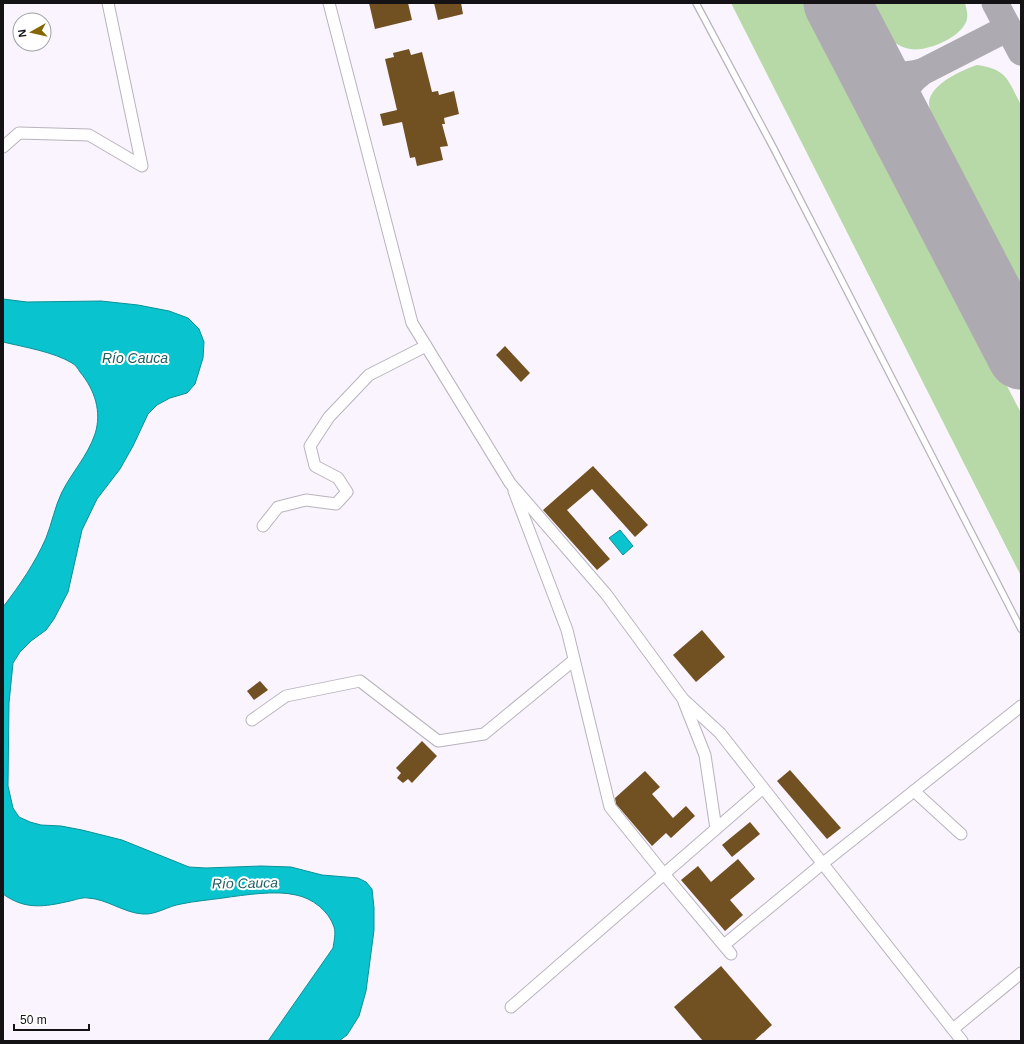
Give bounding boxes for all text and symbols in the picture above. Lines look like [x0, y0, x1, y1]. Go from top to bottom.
north arrow [12, 12, 52, 52]
text: N [16, 29, 29, 38]
water label: Río Cauca [102, 350, 168, 366]
water label: Río Cauca [212, 874, 278, 892]
scale bar [14, 1006, 89, 1032]
text: 50 m [20, 1013, 47, 1027]

